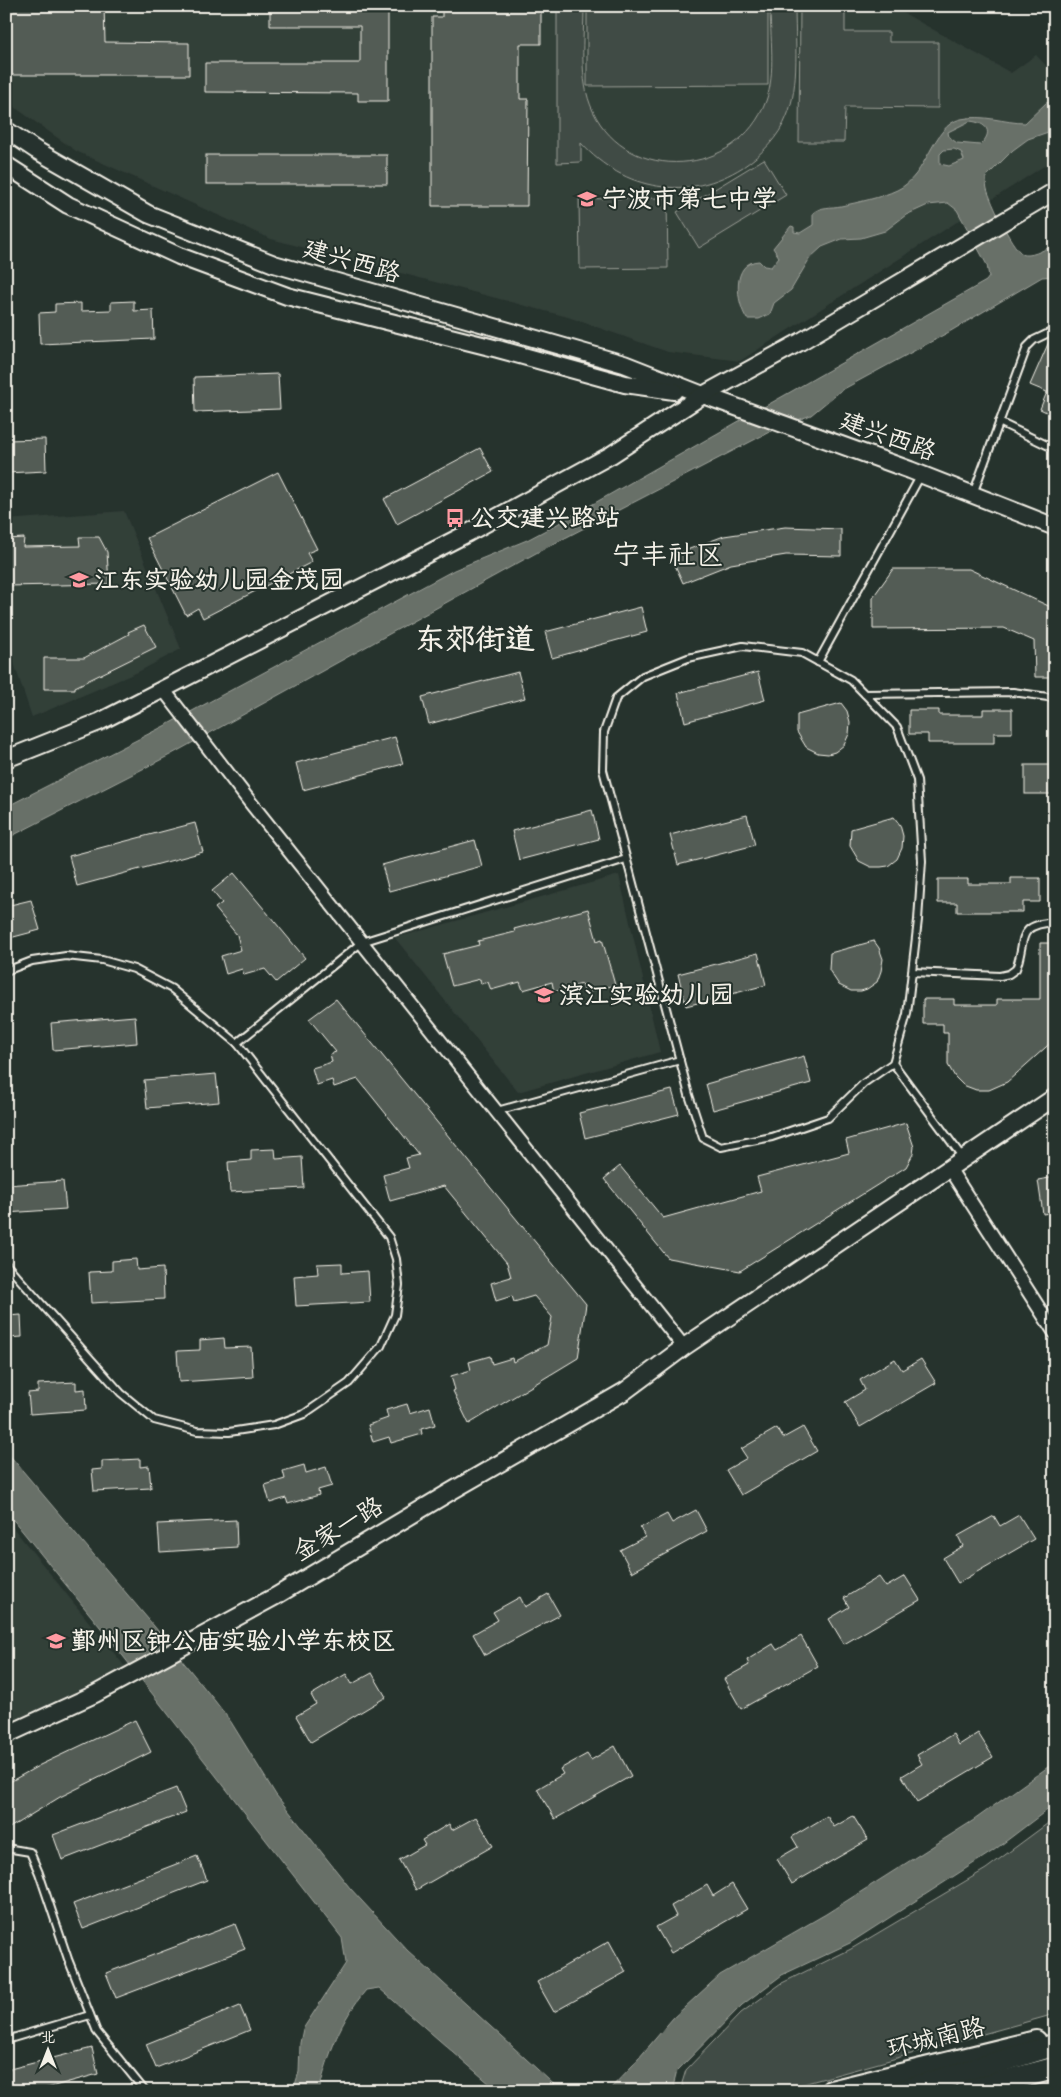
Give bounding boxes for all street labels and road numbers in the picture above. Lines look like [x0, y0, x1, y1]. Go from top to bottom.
street label: 建兴西路 [300, 232, 404, 290]
street label: 建兴西路 [836, 404, 940, 468]
street label: 金家一路 [287, 1490, 389, 1568]
street label: 环城南路 [884, 2010, 988, 2066]

